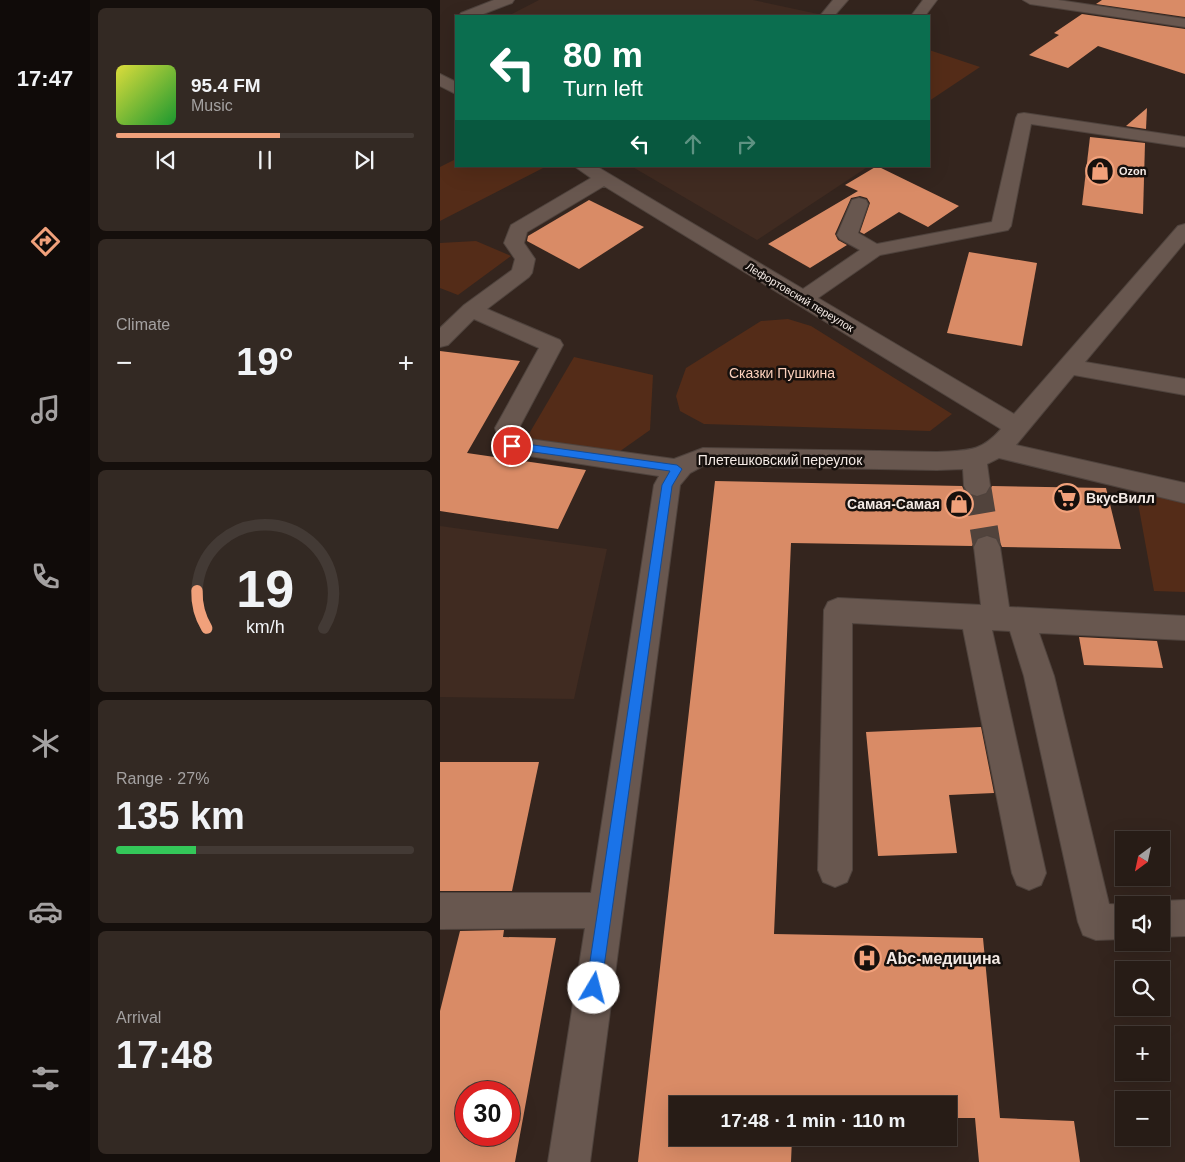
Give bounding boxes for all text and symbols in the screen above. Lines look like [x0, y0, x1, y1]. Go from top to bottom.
icon: left [480, 35, 545, 100]
text: 80 m [563, 35, 643, 74]
text: 17:47 [17, 66, 73, 91]
text: 95.4 FM [191, 75, 261, 96]
text: Turn left [563, 76, 643, 101]
text: Music [191, 97, 233, 114]
icon: left [626, 130, 654, 158]
icon: ahead [679, 130, 707, 158]
icon: right [732, 130, 760, 158]
icon: previous [152, 146, 180, 174]
icon: pause [251, 146, 279, 174]
icon: next [350, 146, 378, 174]
shop icon: Ozon [1085, 156, 1115, 186]
place label: Ozon [1119, 165, 1147, 177]
icon: directions [28, 224, 63, 259]
street label: Лефортовский переулок [744, 260, 856, 334]
text: Climate [116, 316, 170, 333]
text: 19° [236, 341, 294, 383]
text: − [116, 347, 132, 378]
text: + [398, 347, 414, 378]
park label: Сказки Пушкина [729, 365, 835, 381]
icon: music [28, 392, 63, 427]
pin [491, 425, 533, 467]
icon: arrive [498, 432, 526, 460]
street label: Плетешковский переулок [698, 452, 863, 468]
supermarket icon: ВкусВилл [1052, 483, 1082, 513]
shop icon: Самая-Самая [944, 489, 974, 519]
place label: ВкусВилл [1086, 490, 1155, 506]
place label: Самая-Самая [847, 496, 940, 512]
icon: phone [28, 559, 63, 594]
text: 19 [236, 560, 294, 618]
text: km/h [246, 617, 284, 637]
icon: climate [28, 726, 63, 761]
text: Range · 27% [116, 770, 209, 787]
text: 135 km [116, 795, 245, 837]
north arrow [1115, 831, 1170, 886]
map controls [1115, 831, 1170, 1146]
icon: car [28, 894, 63, 929]
button: sound [1115, 896, 1170, 951]
hospital icon: Abc-медицина [852, 943, 882, 973]
place label: Abc-медицина [886, 950, 1001, 967]
position arrow [567, 961, 619, 1013]
button: search [1115, 961, 1170, 1016]
text: Arrival [116, 1009, 161, 1026]
button: + [1115, 1026, 1170, 1081]
text: 17:48 [116, 1034, 213, 1076]
icon: filters [28, 1061, 63, 1096]
speed limit sign: 30 [455, 1081, 520, 1146]
button: − [1115, 1091, 1170, 1146]
text: 17:48 · 1 min · 110 m [721, 1110, 905, 1131]

